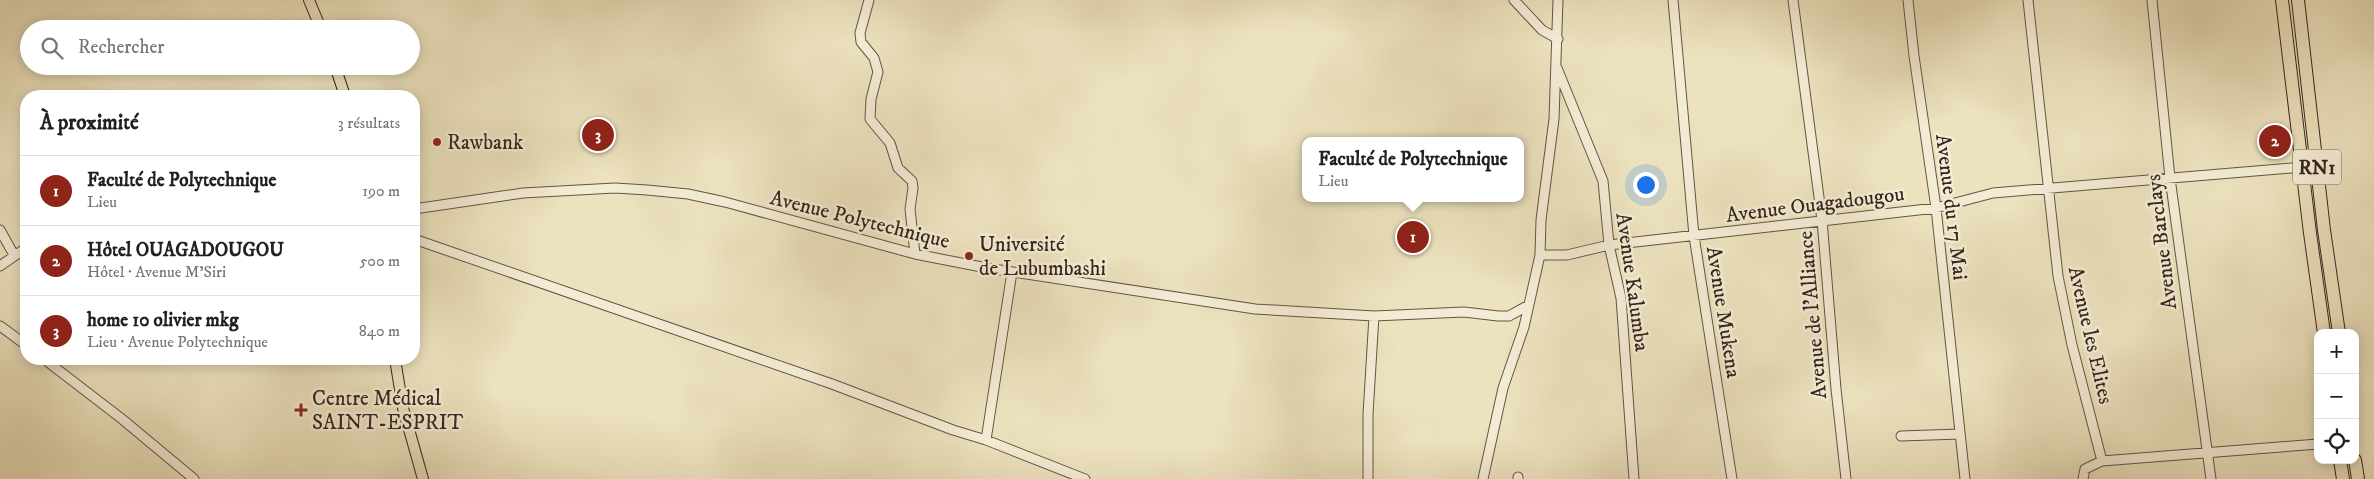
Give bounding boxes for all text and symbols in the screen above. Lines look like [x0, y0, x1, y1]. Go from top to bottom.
search box [20, 20, 420, 75]
icon: search [38, 34, 66, 62]
text: Rechercher [78, 36, 164, 59]
text: À proximité [40, 110, 139, 136]
text: 3 résultats [338, 113, 400, 133]
pin: 3 [582, 116, 614, 154]
pin: 2 [2259, 122, 2291, 160]
place label: Rawbank [447, 130, 524, 156]
street label: Avenue du 17 Mai [1929, 133, 1973, 282]
marker: Rawbank [431, 136, 443, 148]
popup [1302, 137, 1524, 202]
text: Faculté de Polytechnique [1318, 148, 1508, 171]
road number: RN1 [2293, 150, 2341, 184]
text: Faculté de Polytechnique [87, 169, 276, 192]
text: Lieu [1318, 171, 1348, 191]
your location [1633, 172, 1659, 198]
street label: Avenue Barclays [2141, 173, 2183, 311]
text: 1 [53, 181, 59, 201]
text: 190 m [362, 181, 400, 201]
street label: Avenue Ouagadougou [1724, 181, 1906, 229]
street label: Avenue Polytechnique [767, 185, 953, 255]
text: Lieu [87, 192, 117, 212]
street label: Avenue Kalumba [1609, 211, 1655, 353]
pin: 1 [1397, 218, 1429, 256]
street label: Avenue de l'Alliance [1793, 229, 1833, 400]
place label: Université de Lubumbashi [979, 232, 1106, 282]
text: Hôtel OUAGADOUGOU [87, 239, 284, 262]
street label: Avenue Mukena [1700, 244, 1746, 380]
marker: Université de Lubumbashi [963, 250, 975, 262]
text: 2 [52, 251, 60, 271]
text: 500 m [359, 251, 400, 271]
text: Hôtel · Avenue M'Siri [87, 262, 226, 282]
street label: Avenue les Elites [2062, 264, 2118, 407]
text: home 10 olivier mkg [87, 309, 238, 332]
text: 3 [53, 321, 59, 341]
text: 840 m [359, 321, 400, 341]
map controls [2314, 329, 2359, 464]
button: + [2314, 329, 2359, 374]
text: Lieu · Avenue Polytechnique [87, 332, 268, 352]
button: − [2314, 374, 2359, 419]
place label: Centre Médical SAINT-ESPRIT [312, 386, 463, 436]
marker: Centre Médical SAINT-ESPRIT [294, 403, 308, 417]
button: locate [2314, 419, 2359, 464]

